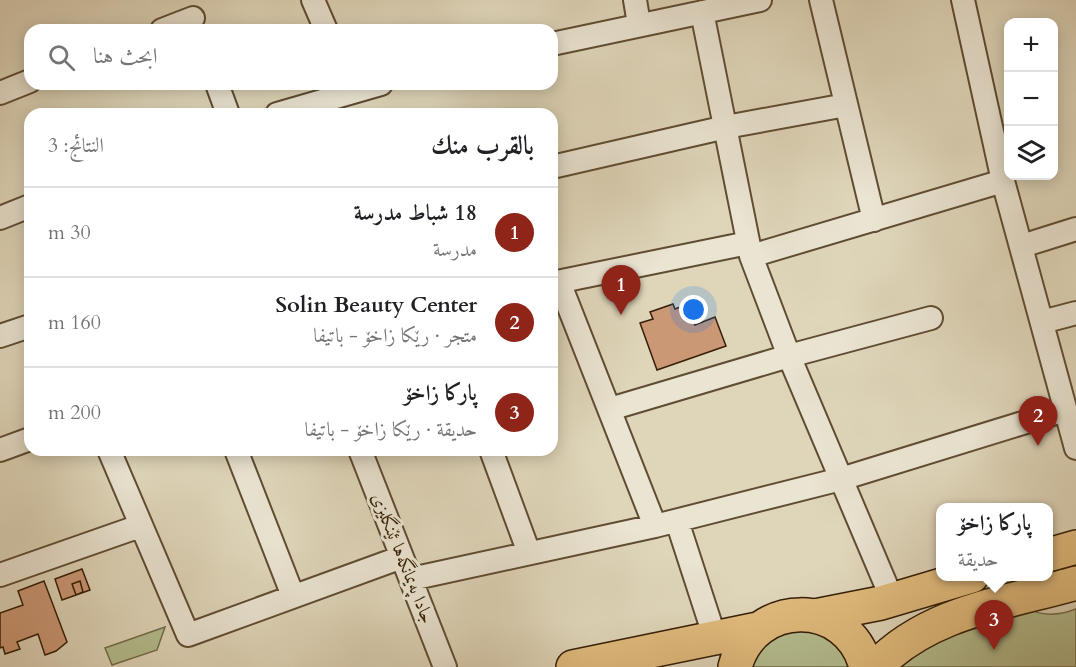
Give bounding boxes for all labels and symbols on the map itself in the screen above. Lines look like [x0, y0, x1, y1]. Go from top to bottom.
pin: 1 [602, 266, 640, 315]
your location [679, 295, 708, 324]
pin: 2 [1018, 396, 1058, 446]
street label: جادا په‌يمانگه‌ها ئێنگليزى [365, 489, 440, 627]
pin: 3 [974, 600, 1014, 650]

